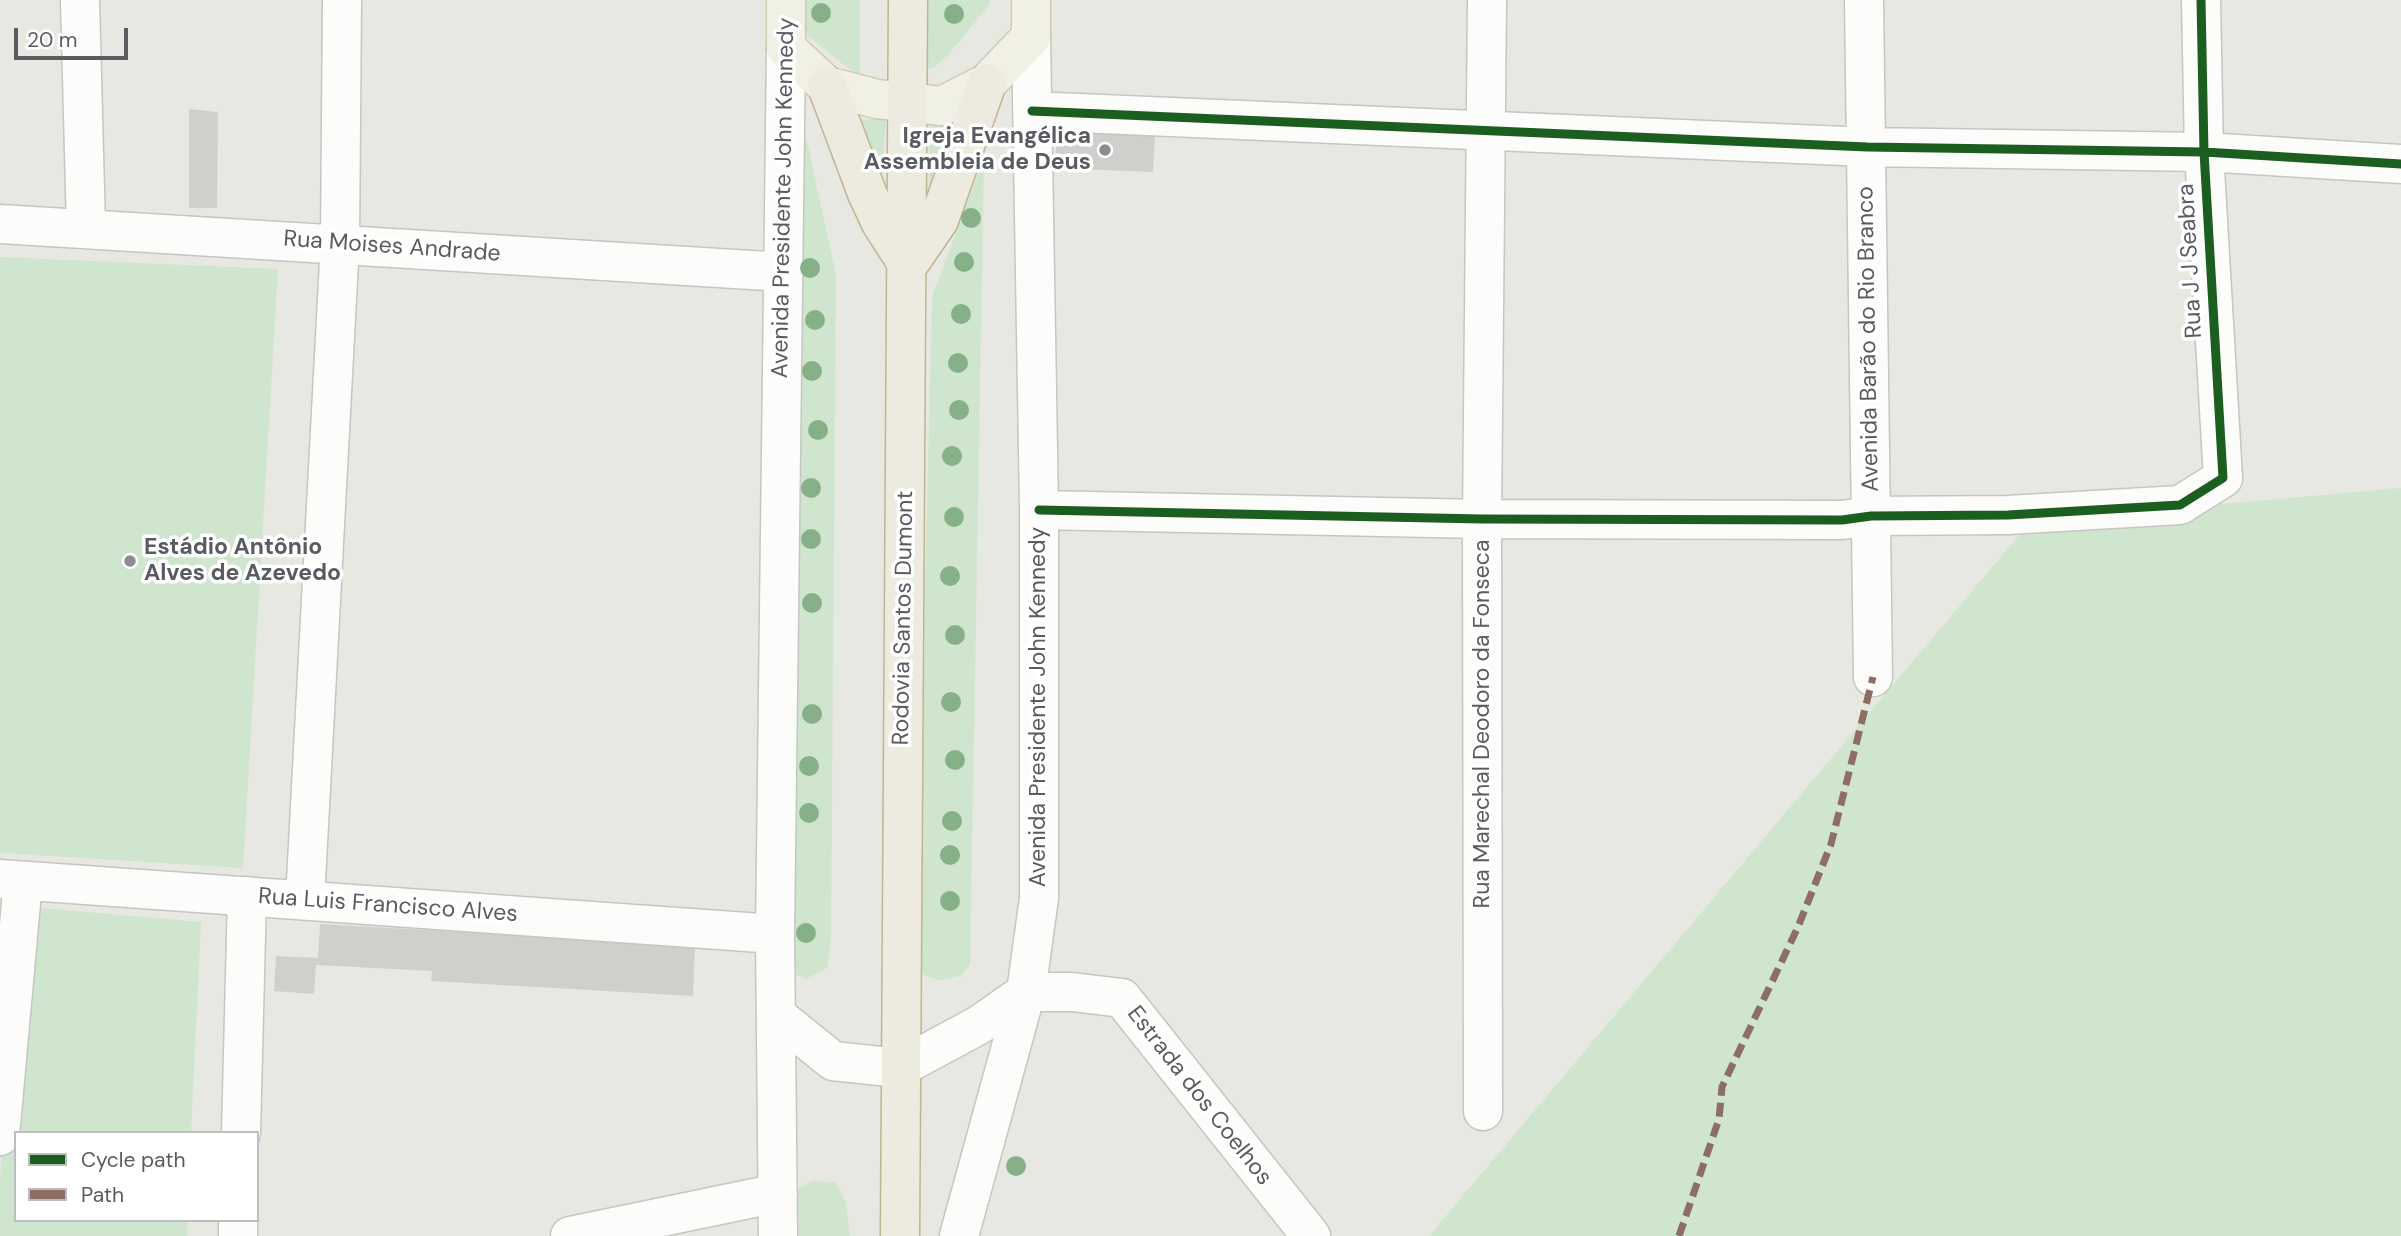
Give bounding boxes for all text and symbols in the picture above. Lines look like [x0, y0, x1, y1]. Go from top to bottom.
scale bar [18, 14, 131, 58]
street label: Avenida Presidente John Kennedy [767, 17, 801, 379]
text: 20 m [27, 26, 78, 54]
place label: Igreja Evangélica Assembleia de Deus [864, 123, 1091, 177]
marker: Igreja Evangélica Assembleia de Deus [1097, 142, 1113, 158]
street label: Rua J J Seabra [2173, 183, 2209, 339]
street label: Avenida Barão do Rio Branco [1853, 186, 1885, 492]
street label: Rua Moises Andrade [282, 226, 502, 268]
street label: Rodovia Santos Dumont [888, 490, 920, 746]
street label: Avenida Presidente John Kennedy [1025, 527, 1053, 887]
place label: Estádio Antônio Alves de Azevedo [144, 534, 341, 588]
street label: Rua Marechal Deodoro da Fonseca [1469, 539, 1497, 909]
marker: Estádio Antônio Alves de Azevedo [122, 553, 138, 569]
street label: Rua Luis Francisco Alves [257, 883, 519, 929]
street label: Estrada dos Coelhos [1121, 1001, 1277, 1191]
legend [14, 1131, 259, 1222]
text: Cycle path [81, 1146, 186, 1174]
text: Path [81, 1181, 124, 1209]

